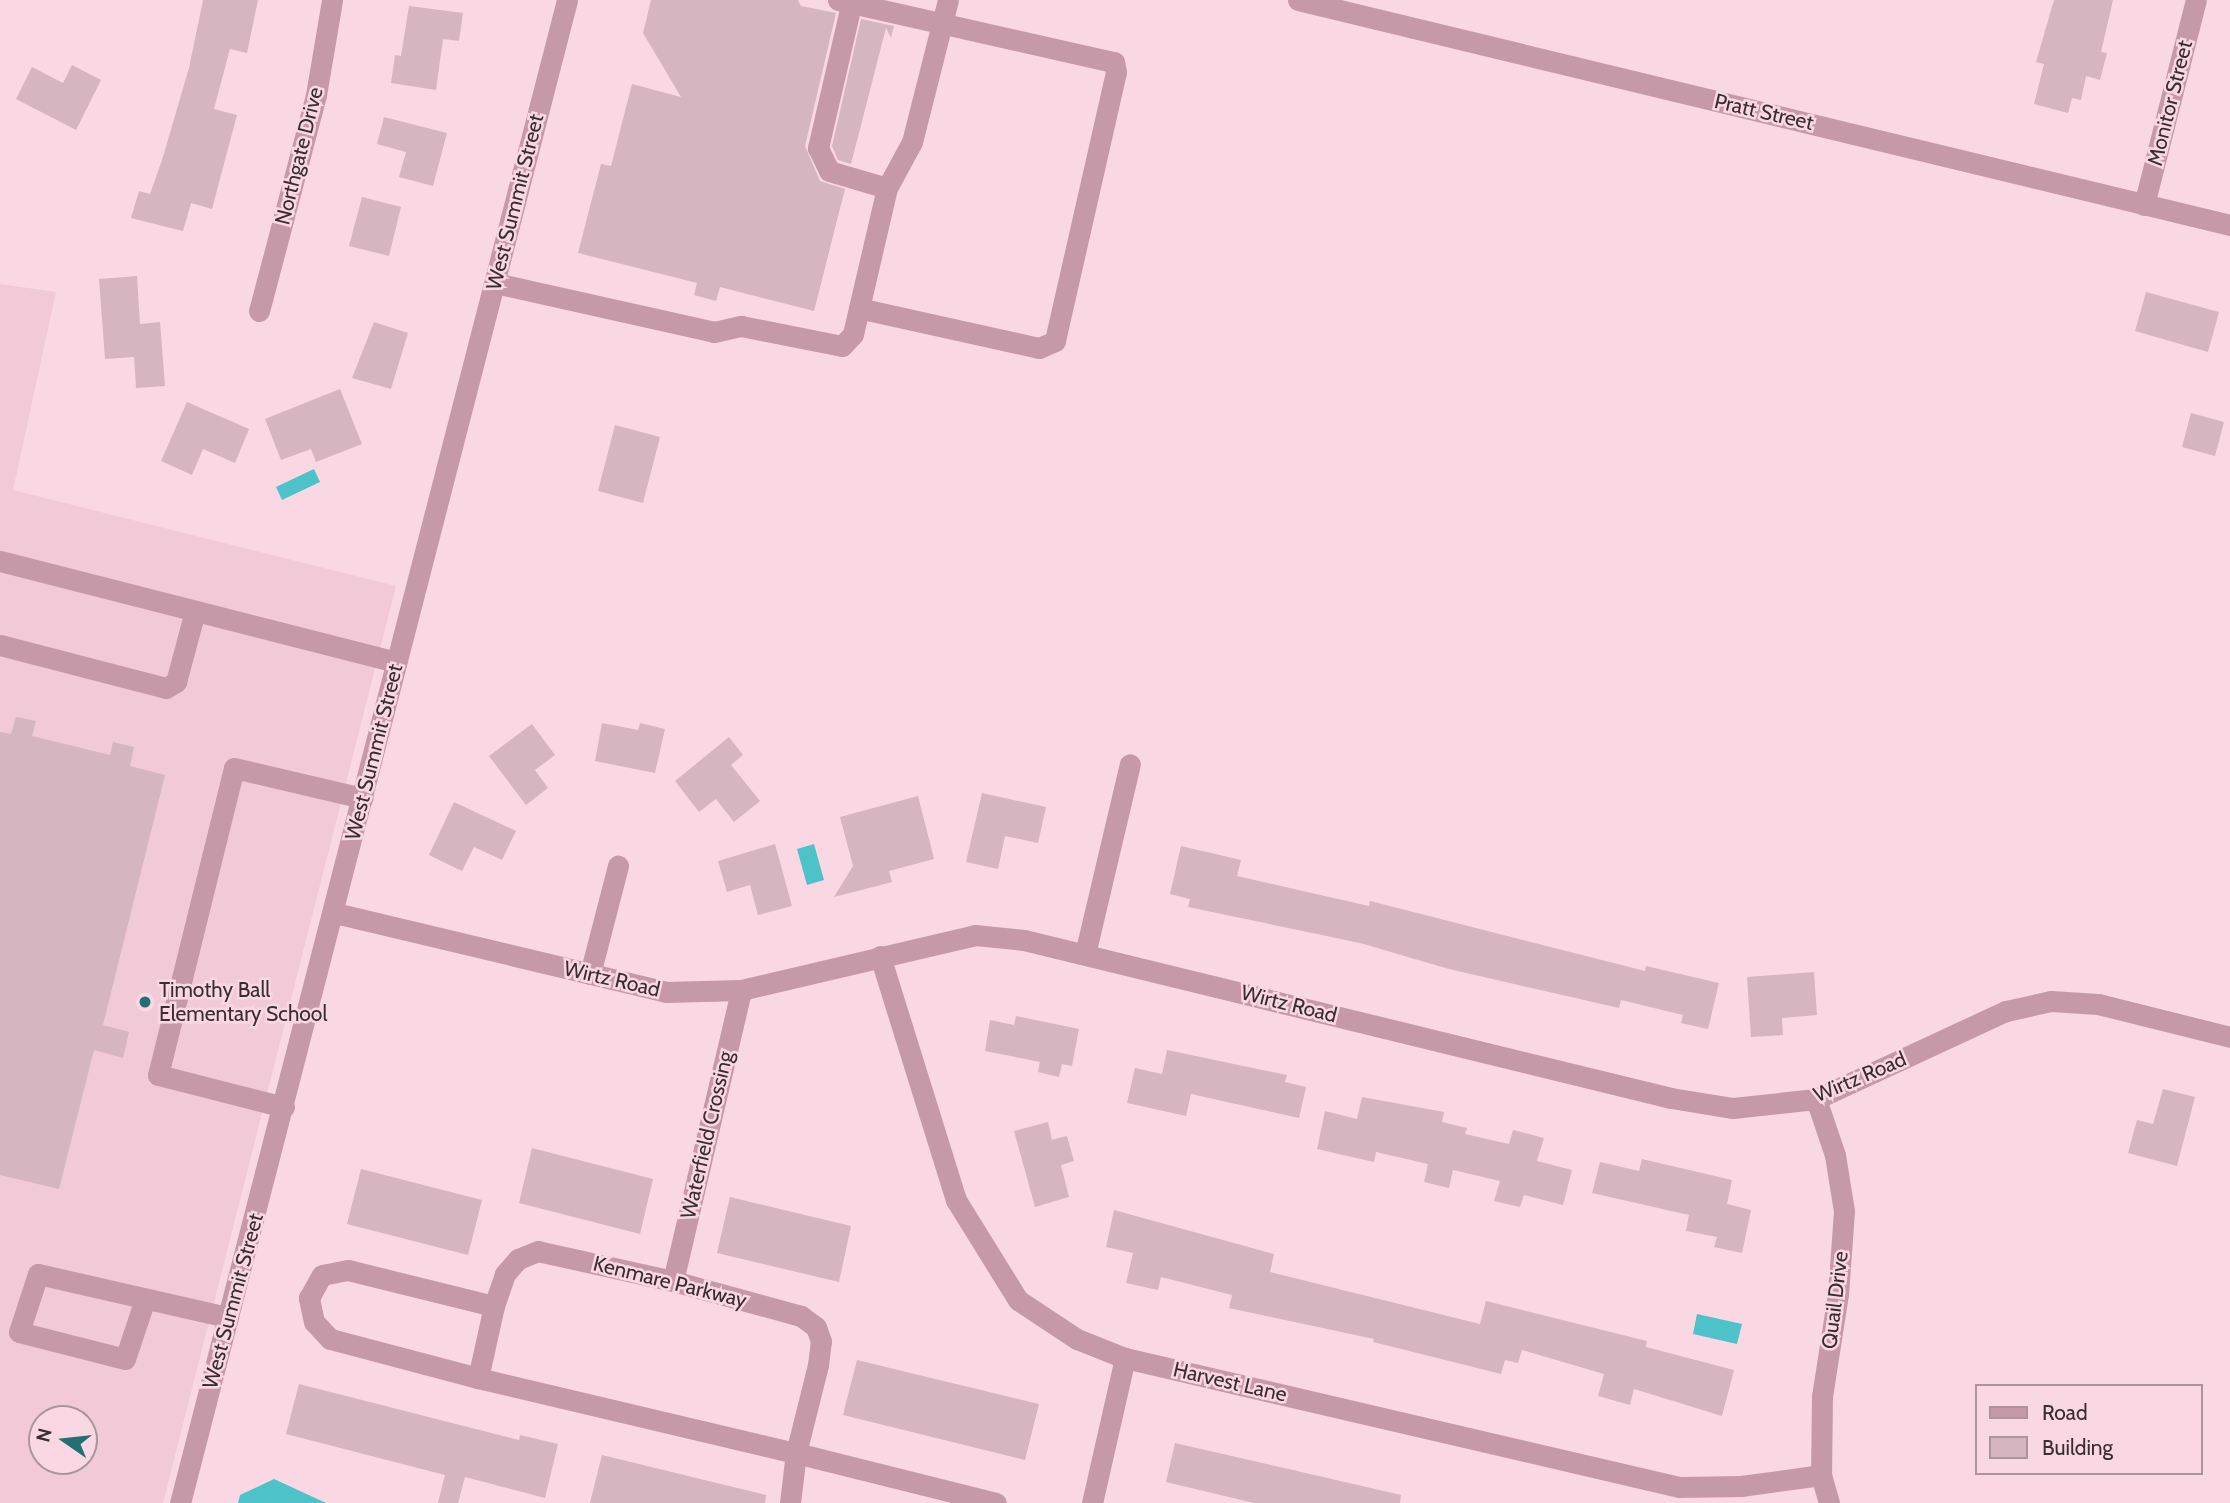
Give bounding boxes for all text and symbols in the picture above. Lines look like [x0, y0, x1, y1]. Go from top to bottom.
street label: Monitor Street [2142, 38, 2198, 168]
street label: Northgate Drive [270, 85, 328, 227]
street label: Pratt Street [1712, 88, 1816, 136]
street label: West Summit Street [481, 111, 549, 293]
street label: West Summit Street [340, 661, 408, 843]
street label: Wirtz Road [561, 956, 663, 1002]
place label: Timothy Ball Elementary School [159, 977, 327, 1027]
street label: Wirtz Road [1238, 980, 1340, 1028]
marker: Timothy Ball Elementary School [137, 994, 153, 1010]
street label: Wirtz Road [1810, 1046, 1910, 1108]
street label: Waterfield Crossing [675, 1049, 739, 1221]
street label: West Summit Street [197, 1211, 269, 1391]
street label: Quail Drive [1816, 1250, 1854, 1350]
street label: Kenmare Parkway [591, 1251, 749, 1313]
street label: Harvest Lane [1171, 1357, 1289, 1407]
legend [1974, 1384, 2202, 1475]
text: Road [2042, 1400, 2088, 1425]
north arrow [28, 1405, 98, 1475]
text: N [31, 1426, 57, 1445]
text: Building [2042, 1435, 2113, 1460]

